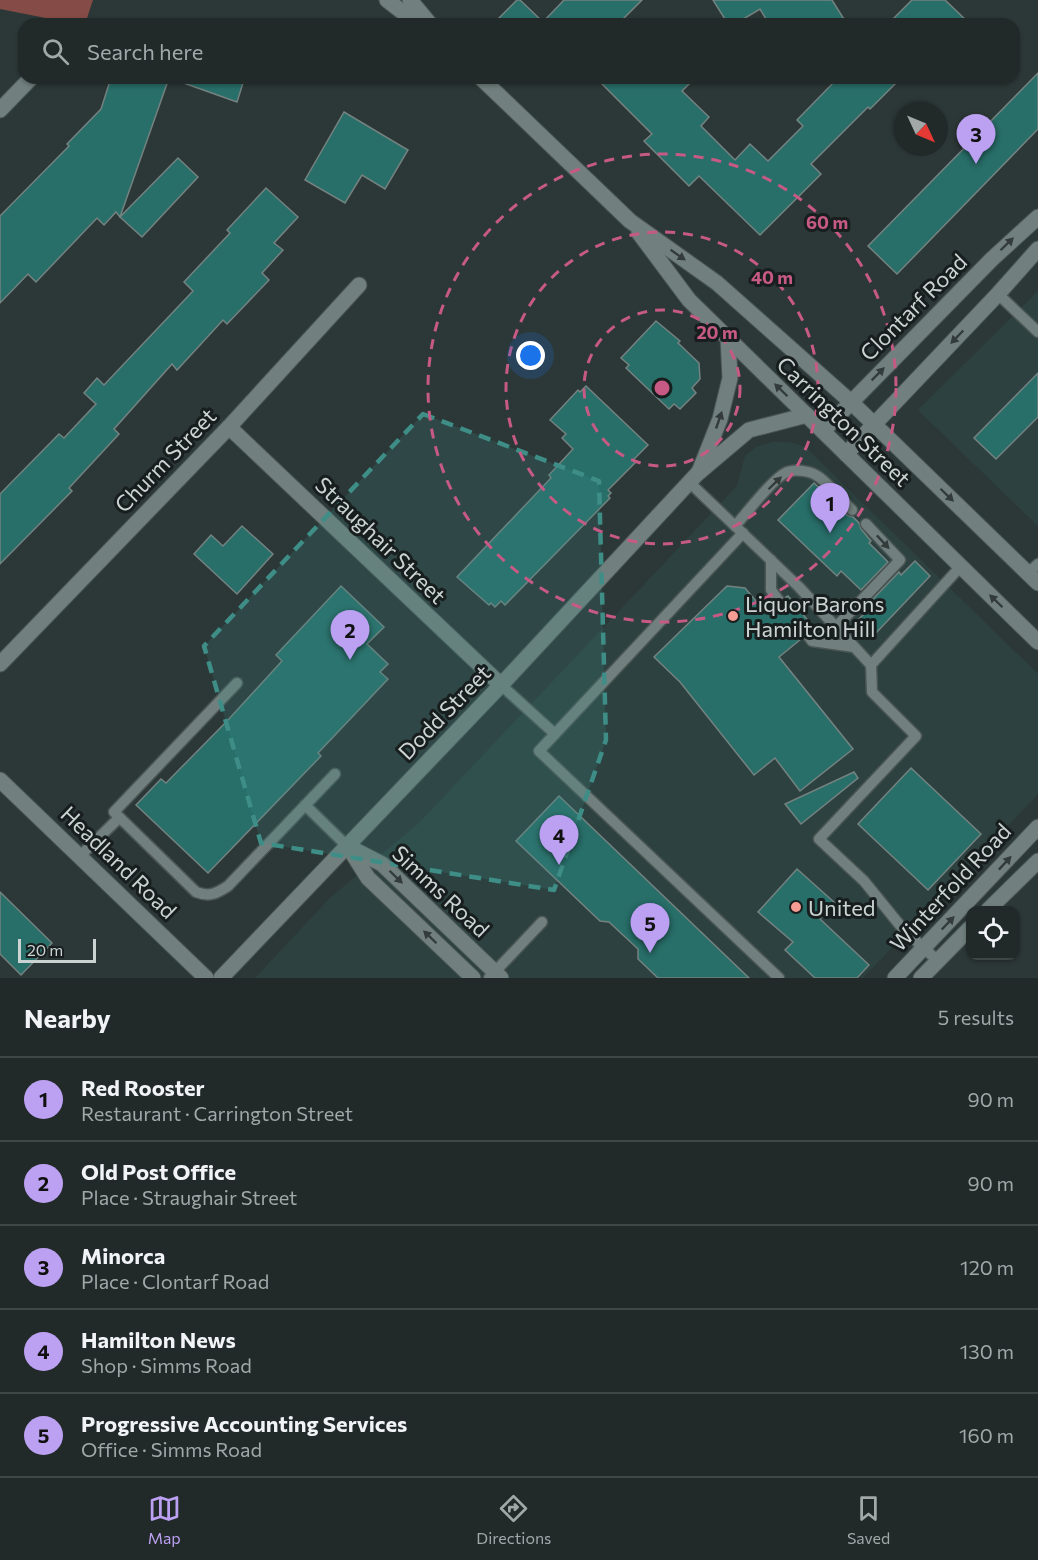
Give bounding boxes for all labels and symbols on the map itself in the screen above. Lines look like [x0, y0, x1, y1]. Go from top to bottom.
north arrow [894, 102, 948, 156]
pin: 3 [956, 114, 996, 164]
text: 60 m [806, 211, 848, 233]
one-way arrow [1000, 237, 1015, 251]
street label: Clontarf Road [854, 248, 972, 366]
one-way arrow [670, 249, 686, 261]
text: 40 m [751, 266, 793, 288]
text: 20 m [696, 321, 738, 343]
one-way arrow [951, 329, 965, 343]
your location [516, 341, 545, 370]
street label: Carrington Street [772, 350, 916, 492]
one-way arrow [871, 367, 885, 381]
centre of rings [652, 378, 672, 398]
one-way arrow [774, 383, 788, 397]
street label: Churm Street [109, 402, 221, 518]
one-way arrow [715, 411, 724, 429]
street label: Straughair Street [310, 471, 452, 609]
one-way arrow [767, 476, 782, 490]
pin: 1 [810, 484, 850, 533]
one-way arrow [939, 487, 953, 501]
one-way arrow [876, 534, 890, 548]
place label: Liquor Barons Hamilton Hill [745, 590, 884, 642]
one-way arrow [990, 595, 1004, 609]
marker: Liquor Barons Hamilton Hill [726, 609, 740, 623]
pin: 2 [330, 610, 370, 660]
street label: Dodd Street [392, 659, 496, 765]
street label: Headland Road [56, 800, 182, 924]
pin: 4 [540, 816, 578, 865]
street label: Winterfold Road [884, 817, 1016, 957]
street label: Simms Road [387, 839, 495, 943]
one-way arrow [998, 855, 1012, 870]
one-way arrow [389, 870, 404, 884]
place label: United [808, 894, 876, 921]
marker: United [789, 900, 803, 914]
pin: 5 [630, 904, 670, 953]
one-way arrow [941, 915, 955, 930]
one-way arrow [424, 931, 438, 945]
scale bar [18, 936, 96, 964]

